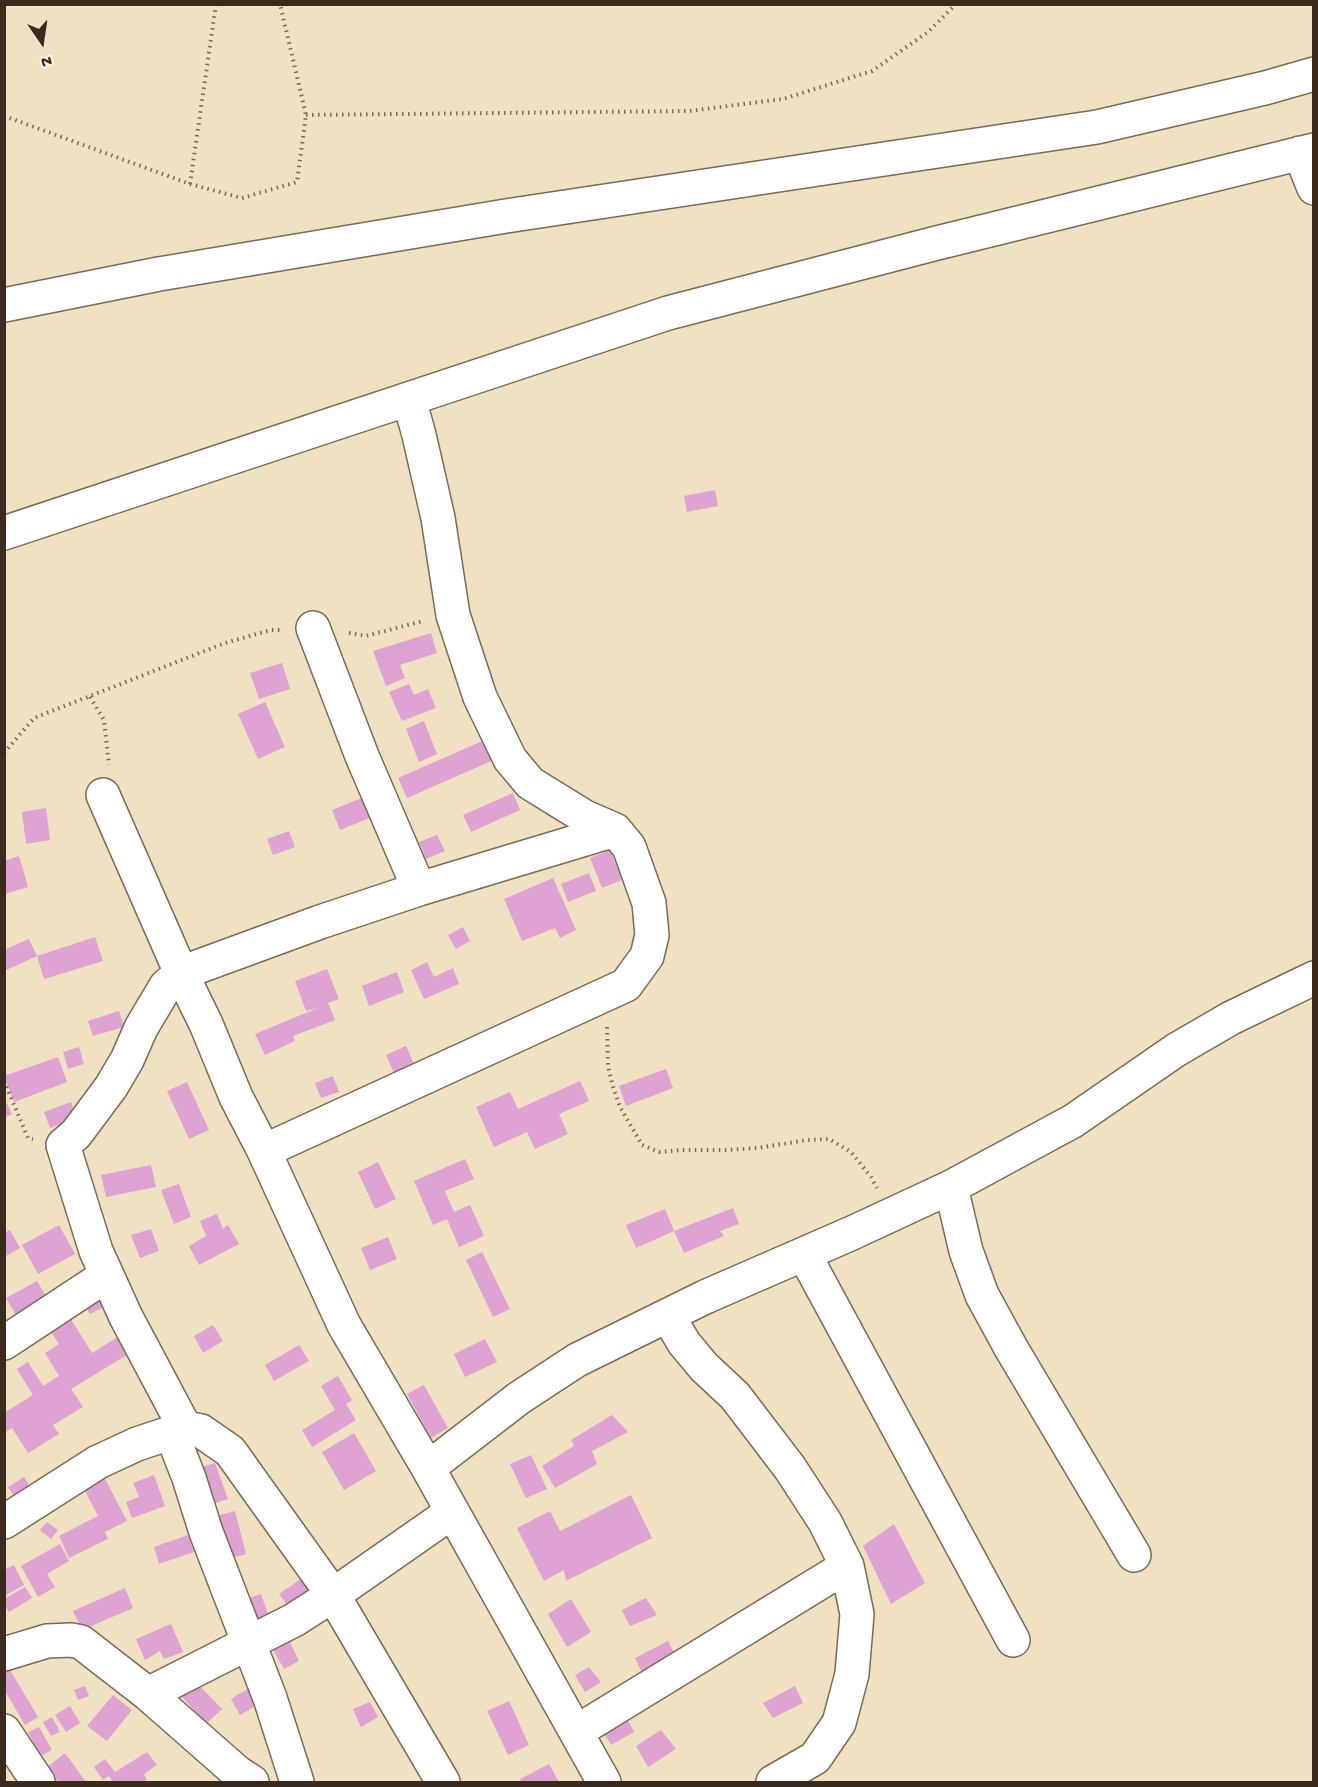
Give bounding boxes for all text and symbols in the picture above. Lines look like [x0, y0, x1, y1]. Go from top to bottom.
north arrow [12, 12, 72, 72]
text: N [39, 50, 53, 70]

